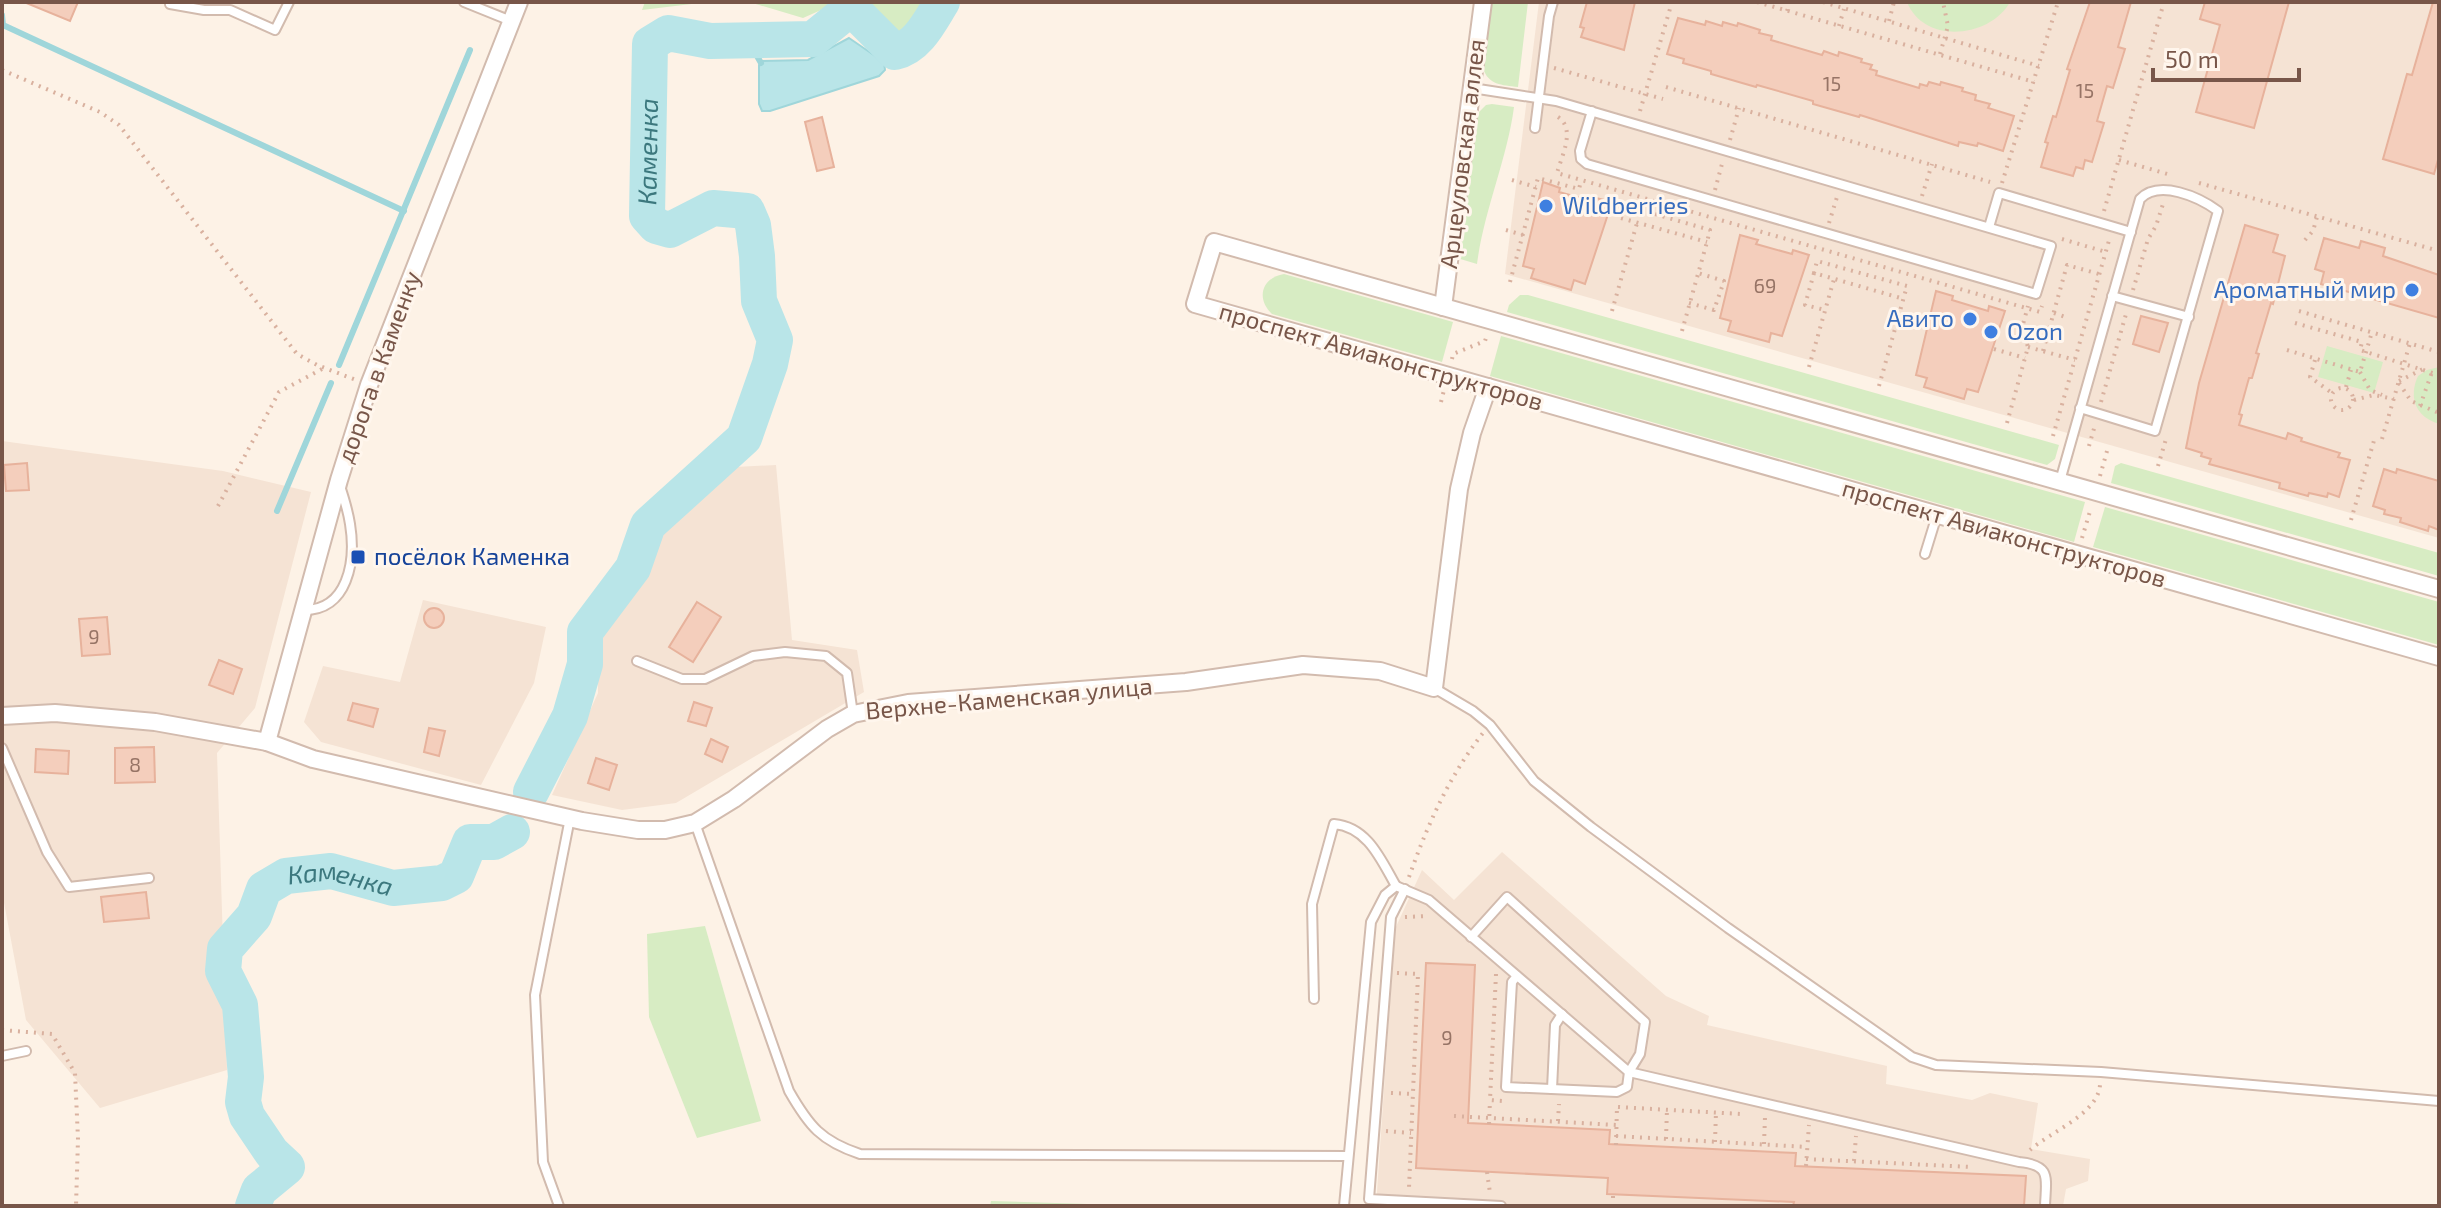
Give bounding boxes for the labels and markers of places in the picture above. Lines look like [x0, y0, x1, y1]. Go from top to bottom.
place label: Wildberries [1562, 190, 1688, 219]
marker: Wildberries [1537, 197, 1555, 215]
place label: Ароматный мир [2214, 274, 2396, 303]
marker: Ароматный мир [2403, 281, 2421, 299]
place label: Авито [1886, 303, 1954, 332]
marker: Авито [1961, 310, 1979, 328]
place label: Ozon [2007, 316, 2063, 345]
marker: Ozon [1982, 323, 2000, 341]
place label: посёлок Каменка [374, 541, 570, 570]
marker: посёлок Каменка [349, 548, 367, 566]

